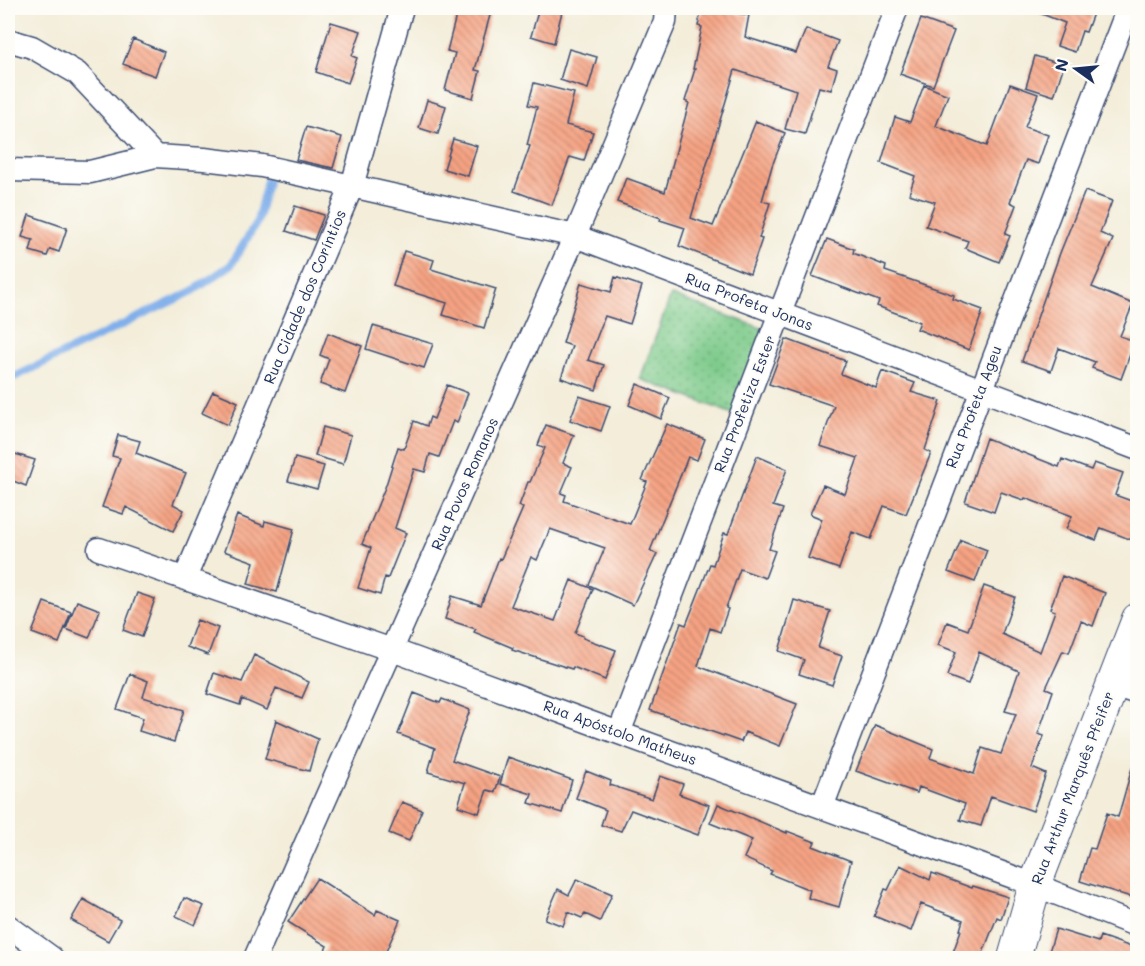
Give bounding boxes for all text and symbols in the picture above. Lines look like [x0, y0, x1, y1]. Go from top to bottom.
north arrow [1046, 39, 1106, 99]
text: N [1049, 56, 1073, 74]
street label: Rua Cidade dos Coríntios [258, 206, 350, 387]
street label: Rua Profeta Jonas [683, 267, 816, 335]
street label: Rua Profetiza Ester [709, 332, 780, 475]
street label: Rua Profeta Ageu [940, 342, 1006, 471]
street label: Rua Povos Romanos [426, 414, 502, 553]
street label: Rua Arthur Marquês Pfeifer [1026, 688, 1118, 887]
street label: Rua Apóstolo Matheus [541, 695, 700, 769]

